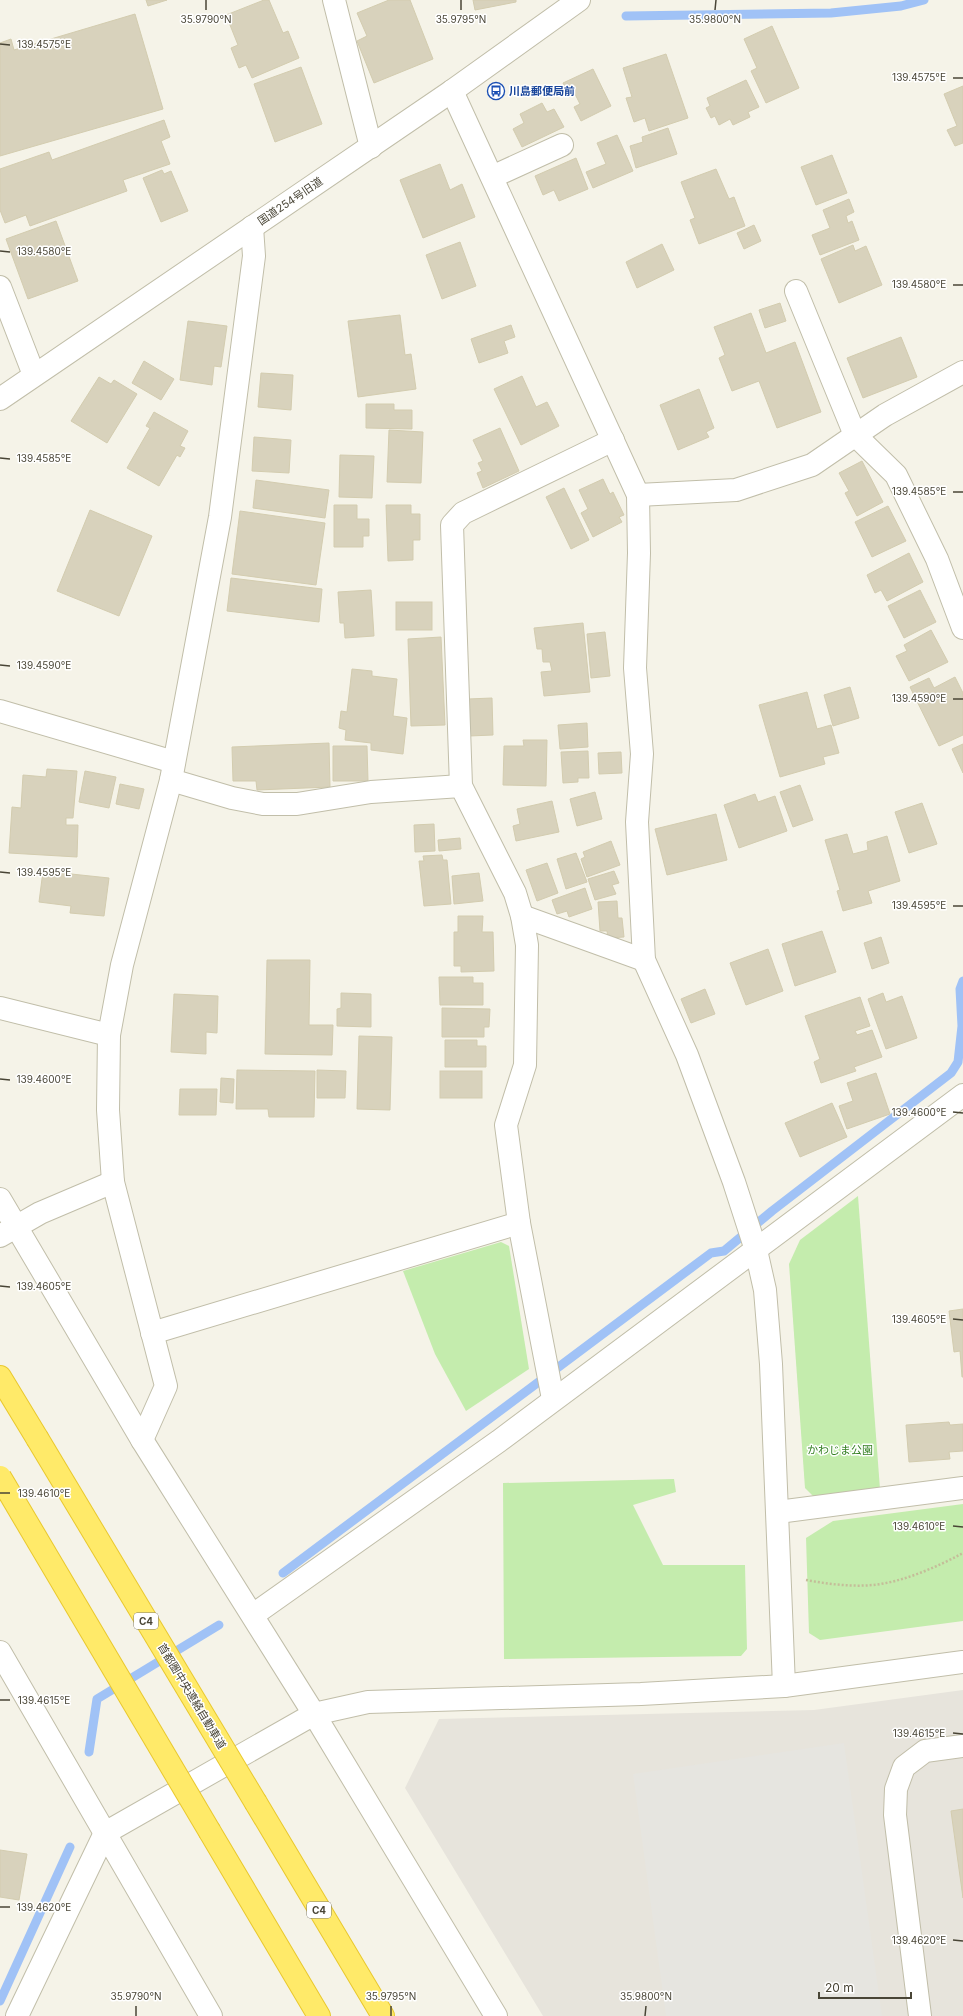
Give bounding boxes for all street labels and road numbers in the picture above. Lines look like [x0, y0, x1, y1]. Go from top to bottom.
street label: 国道254号旧道 [255, 174, 325, 228]
road number: C4 [134, 1613, 158, 1629]
street label: 首都圏中央連絡自動車道 [155, 1641, 229, 1751]
road number: C4 [307, 1902, 331, 1918]

